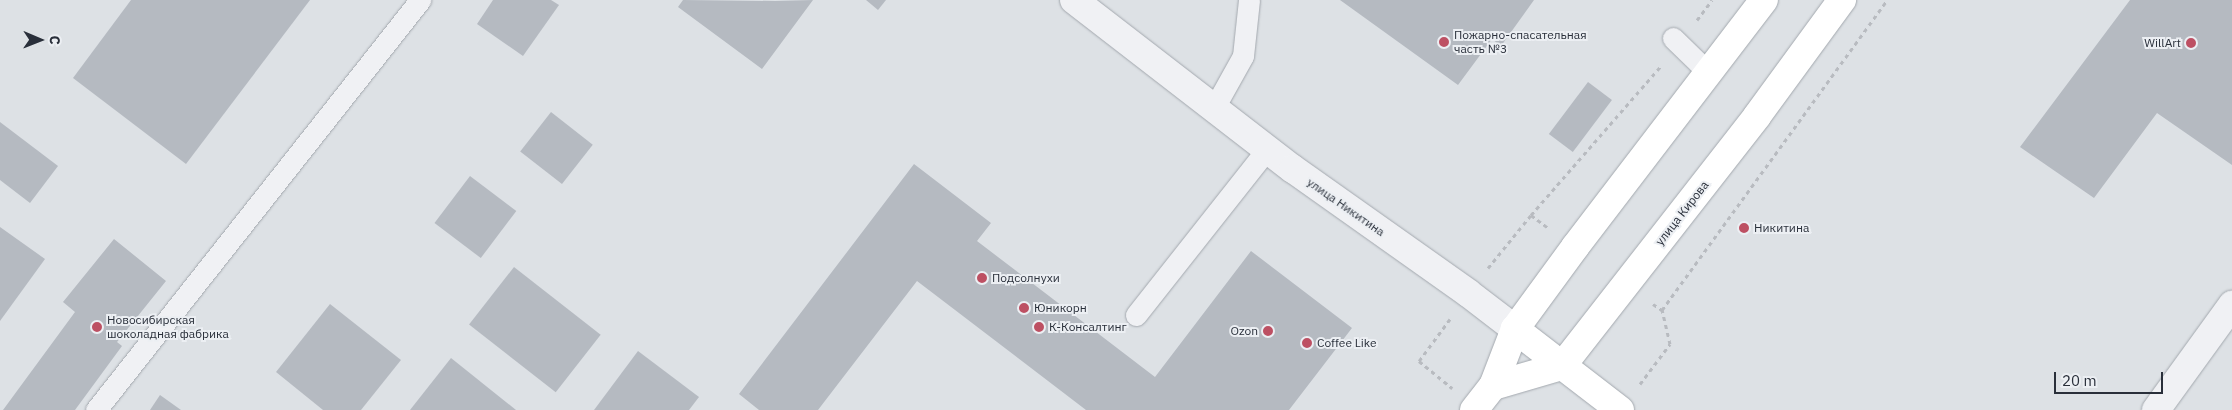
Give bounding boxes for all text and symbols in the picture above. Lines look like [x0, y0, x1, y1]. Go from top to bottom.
north arrow [15, 15, 65, 65]
place label: Пожарно-спасательная часть №3 [1454, 28, 1587, 56]
text: С [46, 36, 64, 45]
marker: Пожарно-спасательная часть №3 [1438, 36, 1450, 48]
place label: WillArt [2144, 36, 2181, 50]
marker: WillArt [2185, 37, 2197, 49]
street label: улица Никитина [1304, 175, 1388, 239]
street label: улица Кирова [1652, 178, 1712, 248]
place label: Никитина [1754, 221, 1809, 235]
marker: Никитина [1738, 222, 1750, 234]
place label: Подсолнухи [992, 271, 1060, 285]
marker: Подсолнухи [976, 272, 988, 284]
place label: Юникорн [1034, 301, 1087, 315]
marker: Юникорн [1018, 302, 1030, 314]
place label: Новосибирская шоколадная фабрика [107, 313, 229, 341]
place label: К-Консалтинг [1049, 320, 1127, 334]
marker: Новосибирская шоколадная фабрика [91, 321, 103, 333]
marker: К-Консалтинг [1033, 321, 1045, 333]
place label: Ozon [1231, 324, 1258, 338]
marker: Ozon [1262, 325, 1274, 337]
place label: Coffee Like [1317, 336, 1377, 350]
marker: Coffee Like [1301, 337, 1313, 349]
scale bar [2057, 362, 2166, 394]
text: 20 m [2062, 371, 2097, 390]

